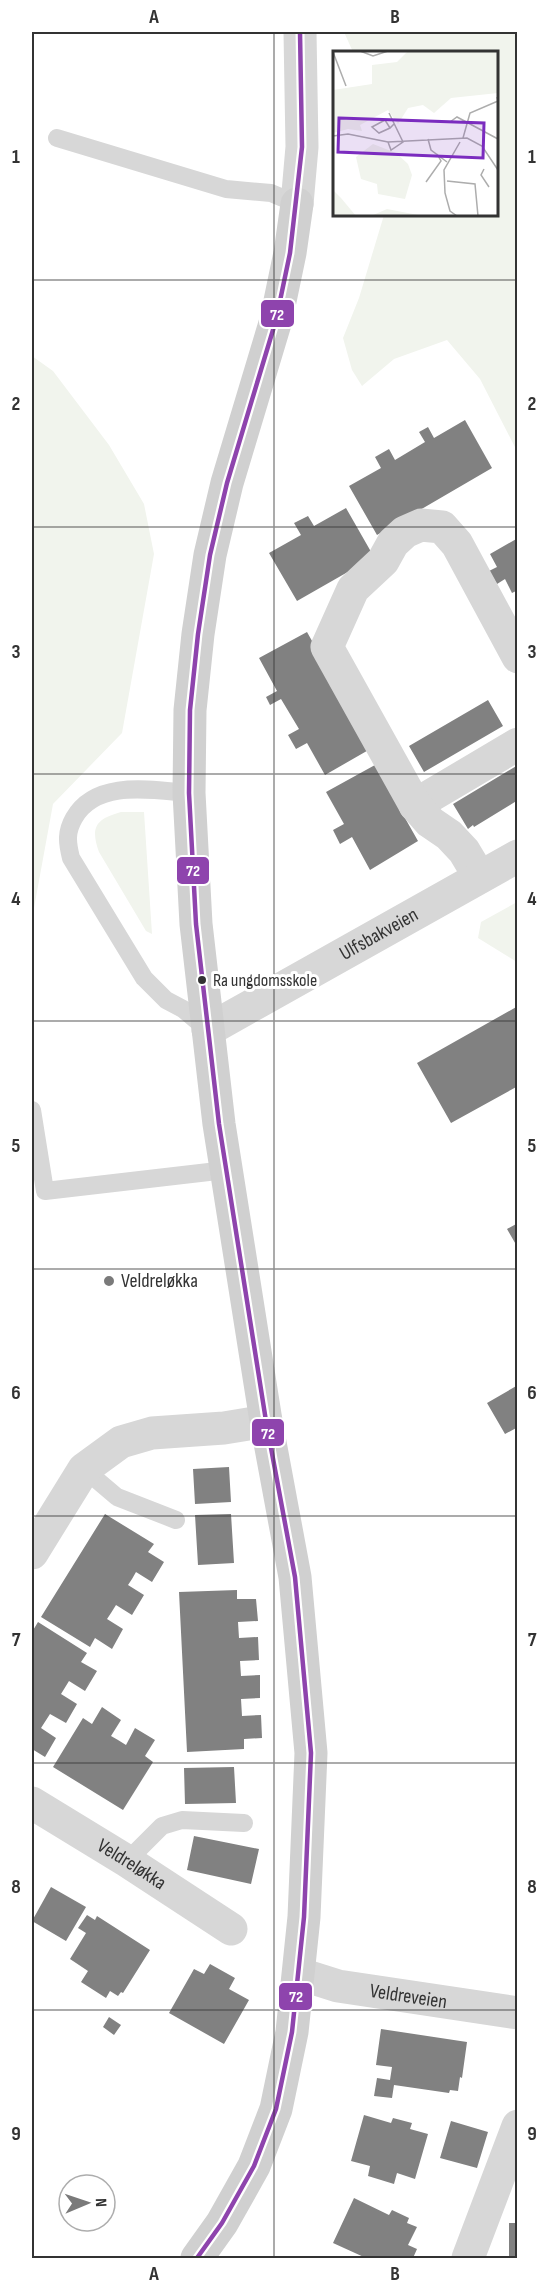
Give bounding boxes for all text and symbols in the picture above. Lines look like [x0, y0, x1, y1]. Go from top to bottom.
text: A [148, 5, 159, 29]
text: B [390, 5, 400, 29]
inset map [333, 51, 498, 216]
text: 1 [12, 145, 20, 169]
text: 1 [528, 145, 536, 169]
line badge: 72 [260, 299, 295, 328]
text: 72 [270, 306, 284, 325]
text: 2 [12, 392, 20, 416]
text: 2 [528, 392, 536, 416]
text: 3 [12, 640, 21, 664]
text: 3 [528, 640, 537, 664]
line badge: 72 [176, 856, 210, 885]
text: 72 [186, 862, 200, 881]
text: 4 [11, 887, 21, 911]
text: 4 [527, 887, 537, 911]
street label: Ulfsbakveien [335, 903, 422, 966]
place label: Ra ungdomsskole [213, 970, 317, 991]
marker: Ra ungdomsskole [196, 974, 208, 986]
text: 5 [12, 1134, 21, 1158]
text: 5 [528, 1134, 537, 1158]
place label: Veldreløkka [121, 1269, 198, 1293]
marker: Veldreløkka [102, 1274, 116, 1288]
text: 6 [11, 1381, 21, 1405]
text: 6 [527, 1381, 537, 1405]
line badge: 72 [251, 1418, 285, 1447]
text: 72 [261, 1425, 275, 1444]
text: 7 [12, 1628, 21, 1652]
text: 7 [528, 1628, 537, 1652]
street label: Veldreløkka [93, 1834, 171, 1895]
text: 8 [11, 1875, 21, 1899]
text: 8 [527, 1875, 537, 1899]
street label: Veldreveien [368, 1979, 449, 2014]
line badge: 72 [278, 1982, 313, 2011]
text: 72 [289, 1988, 303, 2007]
text: 9 [11, 2122, 21, 2146]
text: 9 [527, 2122, 537, 2146]
north arrow [57, 2173, 117, 2233]
text: N [91, 2198, 110, 2207]
text: A [148, 2262, 159, 2286]
text: B [390, 2262, 400, 2286]

